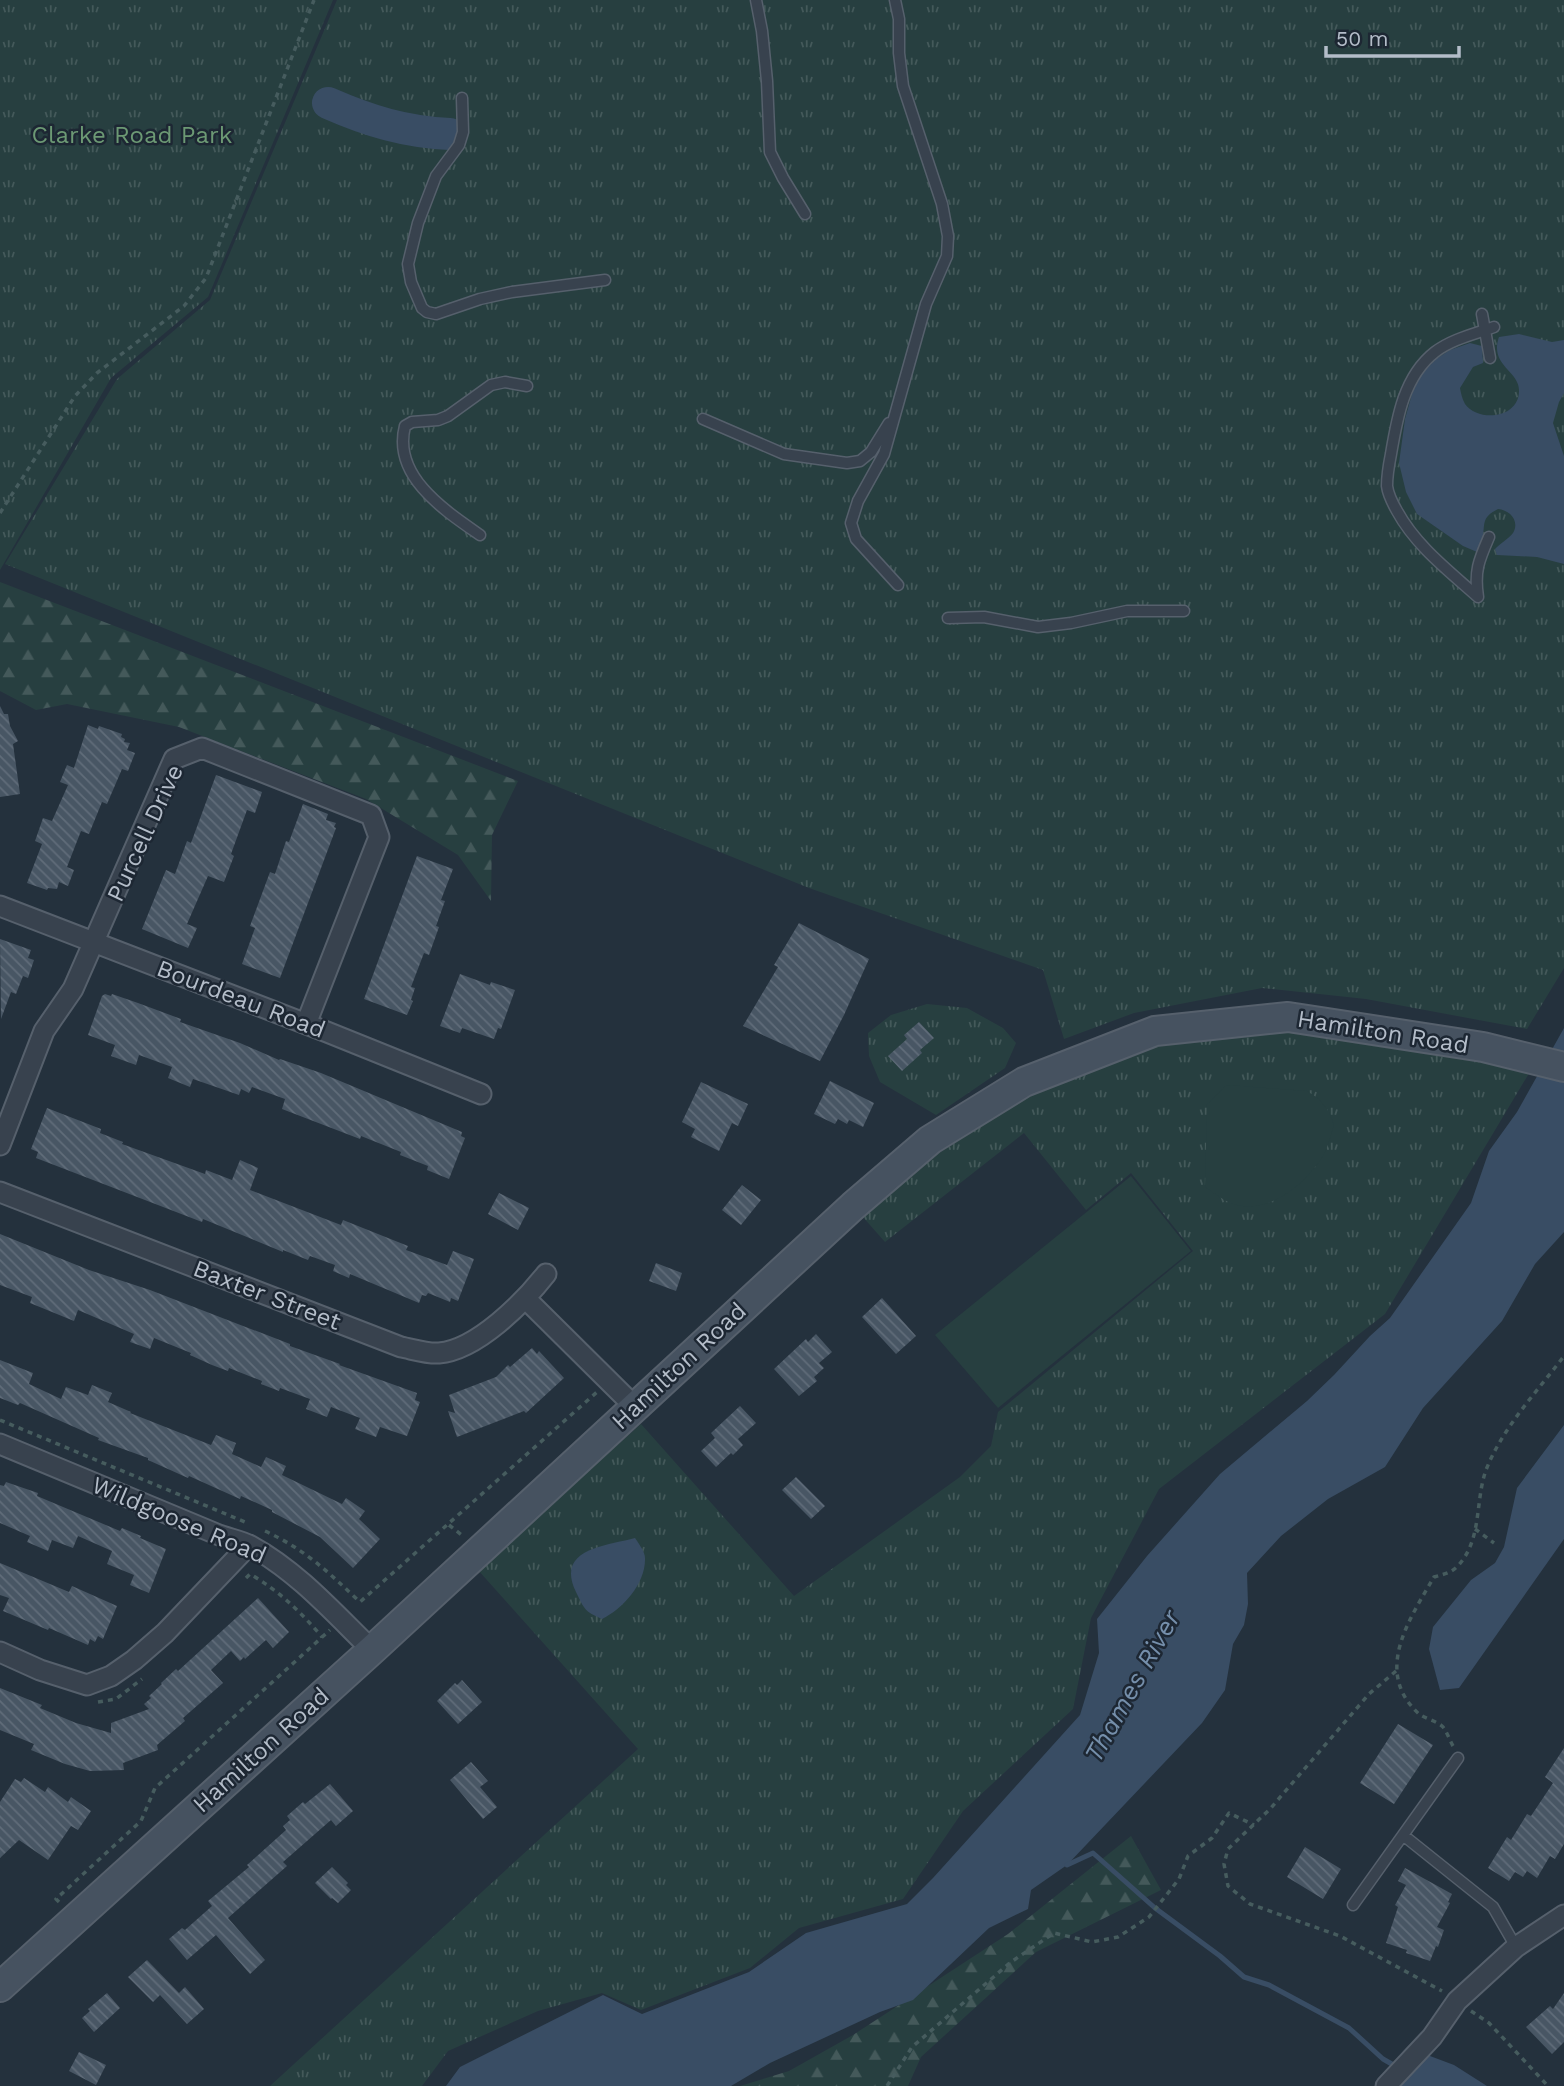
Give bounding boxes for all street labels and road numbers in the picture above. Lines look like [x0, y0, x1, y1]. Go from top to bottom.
street label: Purcell Drive [101, 760, 189, 906]
street label: Bourdeau Road [153, 954, 329, 1044]
street label: Hamilton Road [1295, 1005, 1471, 1059]
street label: Baxter Street [189, 1254, 345, 1336]
street label: Hamilton Road [606, 1297, 752, 1435]
street label: Wildgoose Road [88, 1471, 270, 1569]
street label: Hamilton Road [187, 1682, 335, 1818]

